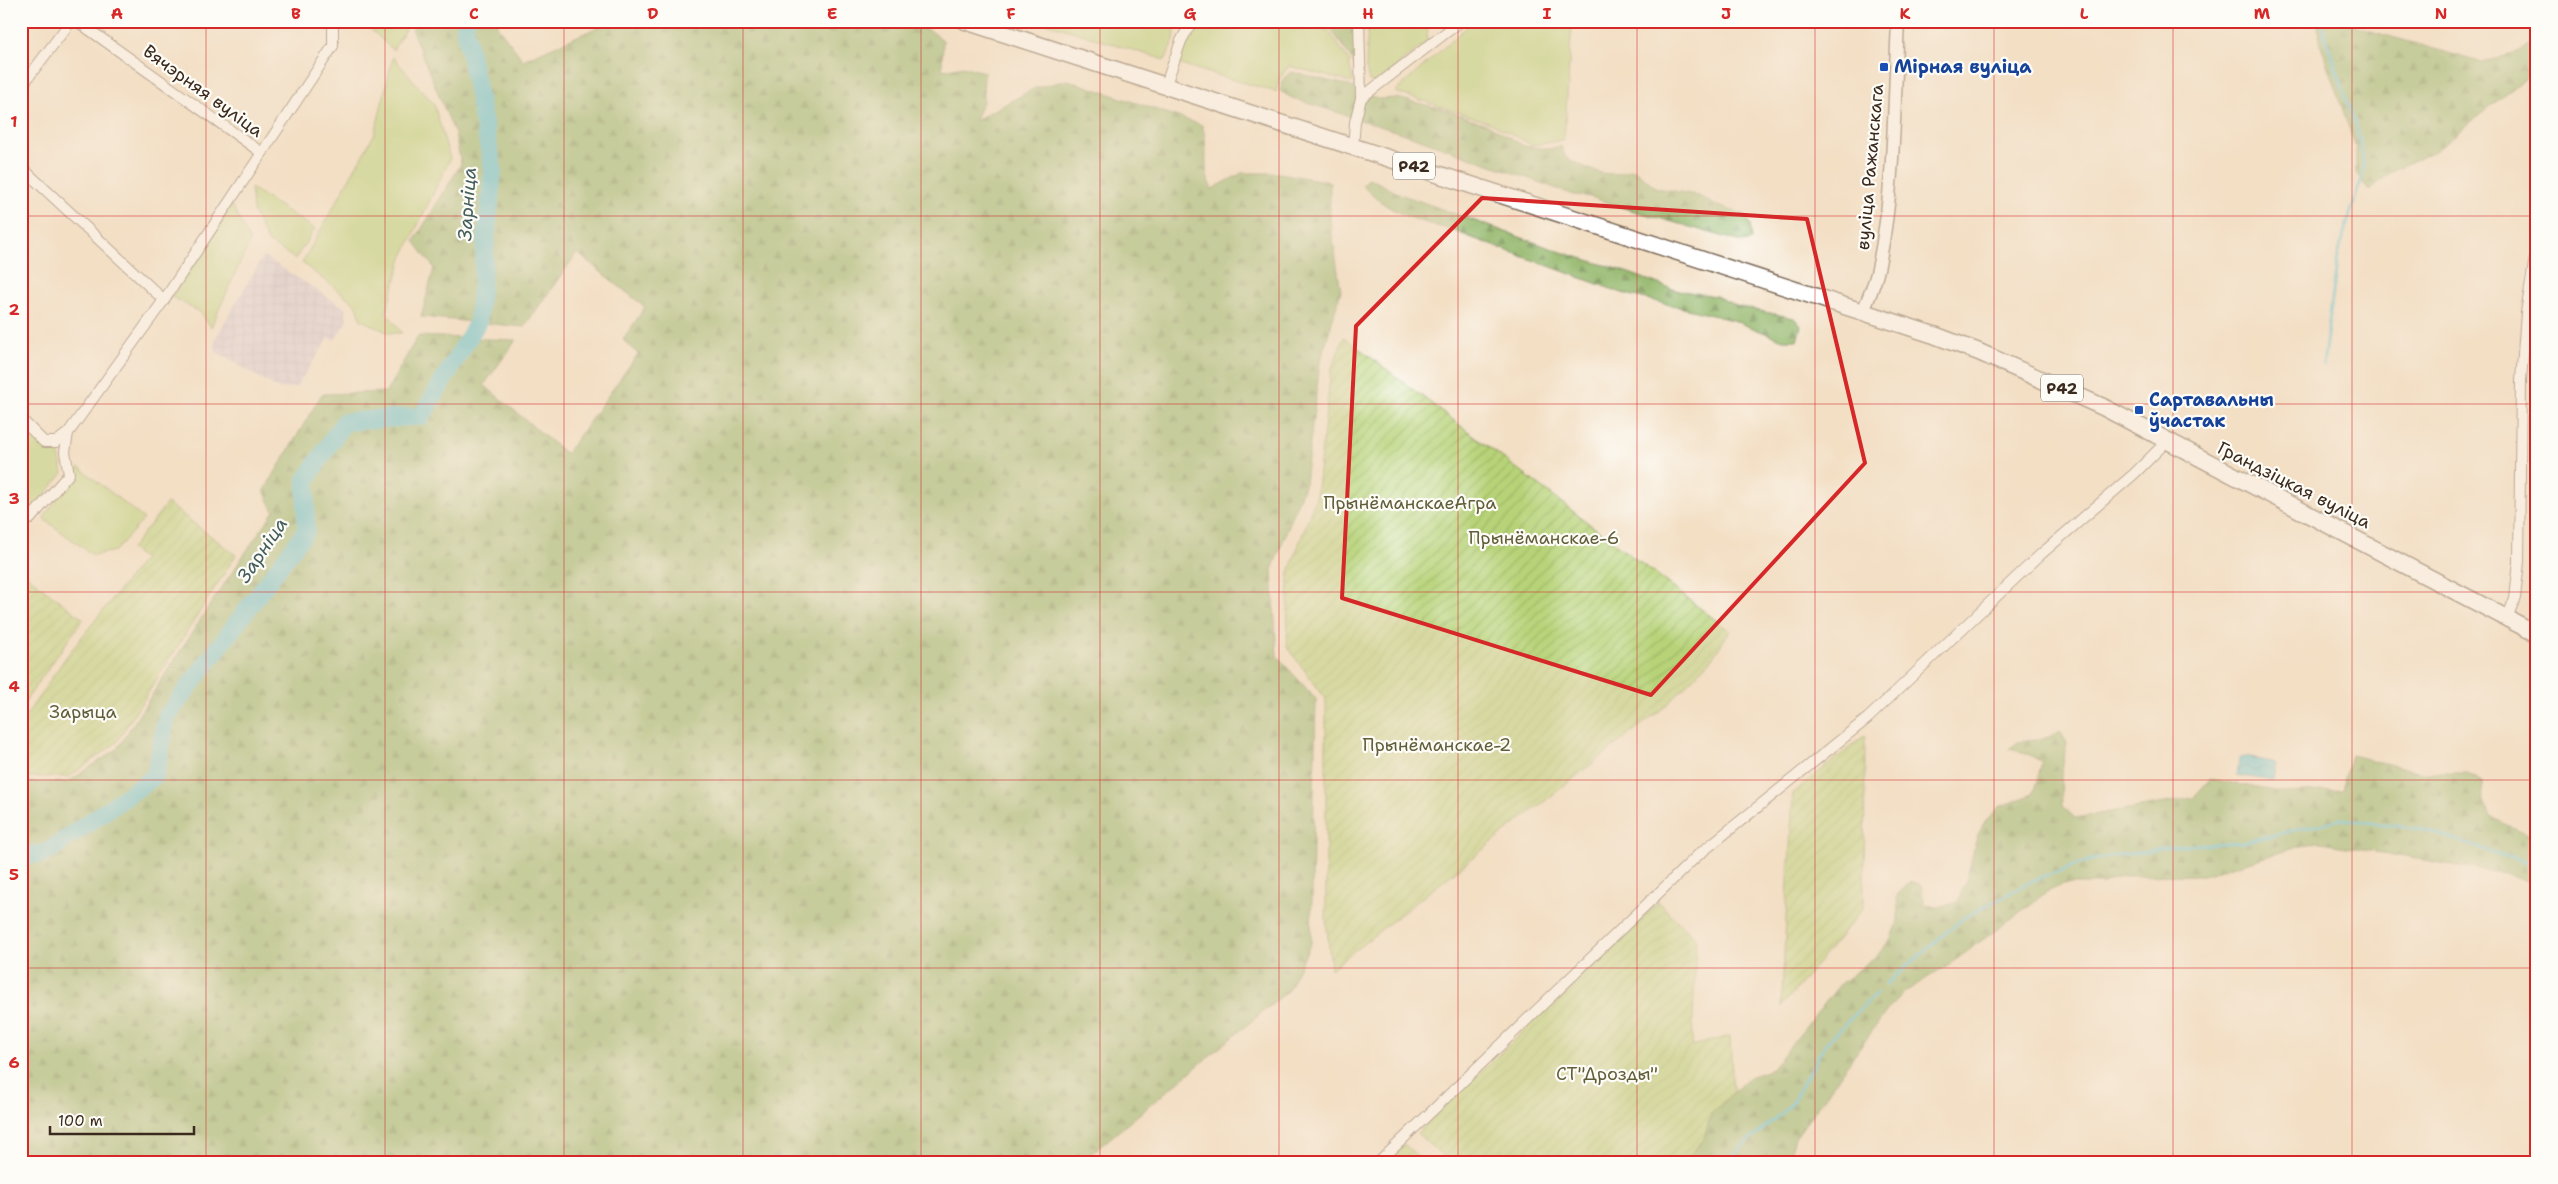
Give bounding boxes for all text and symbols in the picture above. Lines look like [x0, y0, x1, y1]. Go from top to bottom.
text: A [111, 3, 123, 24]
text: B [291, 3, 301, 24]
text: C [469, 3, 479, 24]
text: D [647, 3, 659, 24]
text: E [827, 3, 837, 24]
text: F [1006, 3, 1016, 24]
text: G [1184, 3, 1197, 24]
text: H [1362, 3, 1374, 24]
text: I [1543, 3, 1552, 24]
text: J [1721, 3, 1731, 24]
text: K [1900, 3, 1911, 24]
text: L [2080, 3, 2089, 24]
text: M [2254, 3, 2271, 24]
text: N [2435, 3, 2447, 24]
street label: Вячэрняя вуліца [138, 39, 268, 143]
place label: Мірная вуліца [1894, 55, 2032, 79]
marker: Мірная вуліца [1878, 61, 1890, 73]
street label: вуліца Ражанскага [1851, 83, 1889, 251]
text: 1 [10, 111, 18, 132]
road number: Р42 [1393, 153, 1435, 180]
water label: Зарніца [452, 166, 482, 242]
text: 2 [8, 299, 20, 320]
road number: Р42 [2041, 374, 2083, 402]
place label: Сартавальны ўчастак [2149, 388, 2274, 433]
marker: Сартавальны ўчастак [2133, 404, 2145, 416]
street label: Грандзіцкая вуліца [2213, 436, 2375, 534]
text: 3 [8, 488, 20, 509]
park label: ПрынёманскаеАгра [1323, 491, 1497, 515]
water label: Зарніца [231, 512, 293, 588]
park label: Прынёманскае-6 [1469, 526, 1619, 550]
text: 4 [8, 676, 20, 697]
park label: Зарыца [49, 700, 117, 724]
park label: Прынёманскае-2 [1363, 733, 1511, 757]
text: 5 [9, 864, 19, 885]
text: 6 [8, 1052, 20, 1073]
park label: СТ"Дрозды" [1556, 1062, 1658, 1086]
scale bar [50, 1104, 194, 1136]
text: 100 m [58, 1111, 103, 1131]

